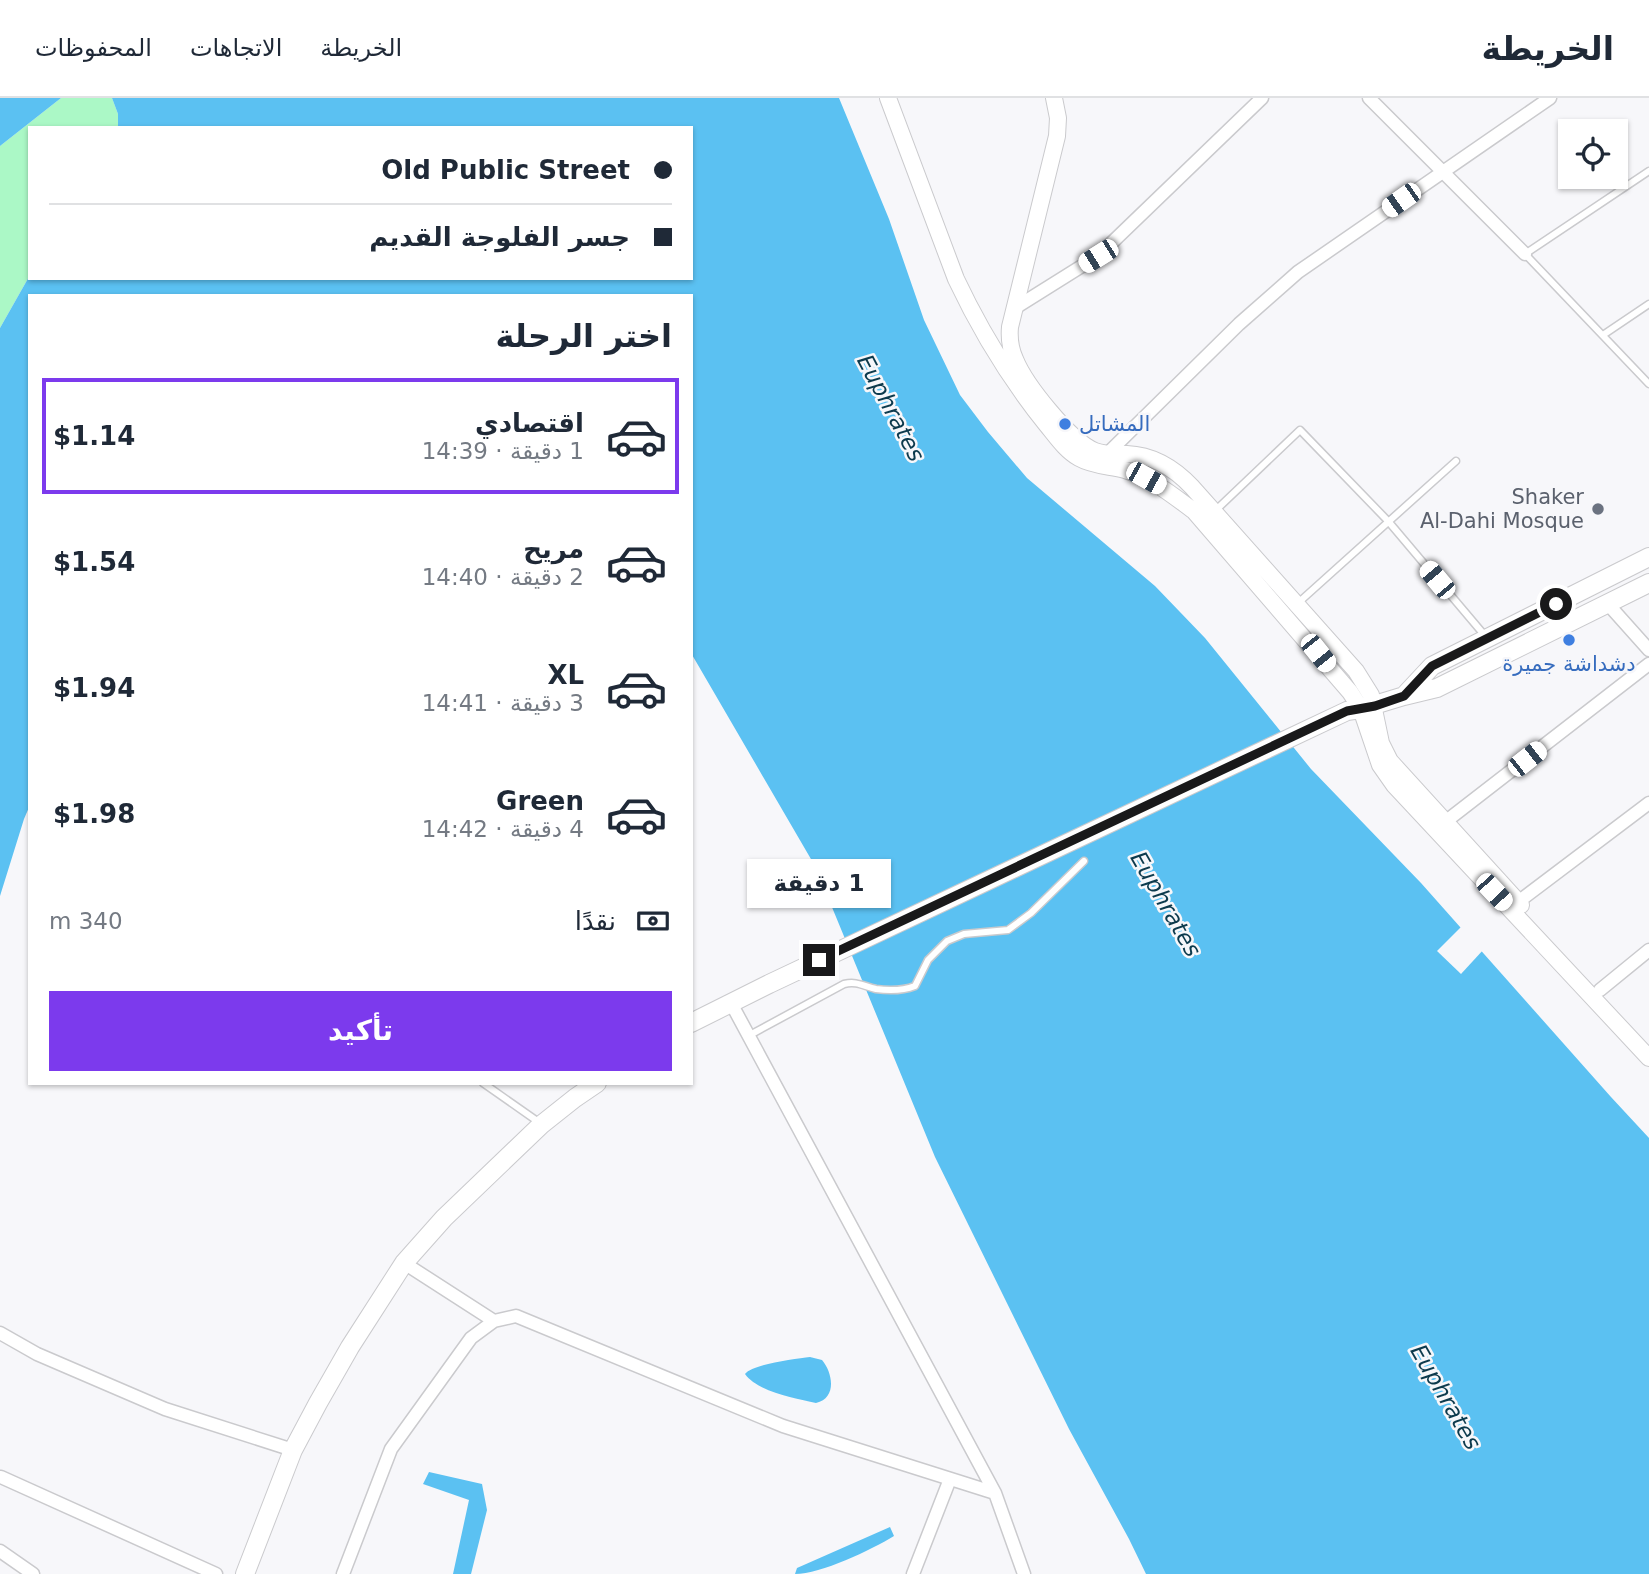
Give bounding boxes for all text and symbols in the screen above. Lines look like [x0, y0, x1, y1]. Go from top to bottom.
text: الخريطة [1481, 29, 1614, 68]
text: المحفوظات [35, 34, 152, 62]
text: الاتجاهات [190, 34, 282, 62]
text: الخريطة [320, 34, 402, 62]
map controls [1558, 119, 1628, 189]
button: locate [1558, 119, 1628, 189]
text: Old Public Street [381, 155, 630, 185]
car [1378, 179, 1425, 221]
text: جسر الفلوجة القديم [369, 222, 630, 252]
car [1075, 236, 1122, 276]
text: اختر الرحلة [495, 317, 672, 355]
water label: Euphrates [852, 350, 930, 466]
icon: car [605, 405, 668, 468]
text: اقتصادي [475, 408, 584, 438]
place label: المشاتل [1079, 412, 1150, 436]
marker: المشاتل [1057, 416, 1073, 432]
text: $1.14 [53, 421, 135, 451]
text: 1 دقيقة · 14:39 [422, 438, 584, 464]
car [1123, 459, 1170, 497]
place label: Shaker Al-Dahi Mosque [1420, 485, 1584, 533]
marker: Shaker Al-Dahi Mosque [1590, 501, 1606, 517]
icon: car [605, 531, 668, 594]
text: مريح [523, 534, 584, 564]
text: $1.54 [53, 547, 135, 577]
car [1416, 557, 1459, 603]
text: 2 دقيقة · 14:40 [422, 564, 584, 590]
route start [1540, 588, 1572, 620]
car [1297, 630, 1340, 676]
marker: دشداشة جميرة [1561, 632, 1577, 648]
place label: دشداشة جميرة [1502, 652, 1636, 676]
icon: car [605, 657, 668, 720]
text: XL [547, 660, 584, 690]
text: $1.94 [53, 673, 135, 703]
text: 3 دقيقة · 14:41 [422, 690, 584, 716]
car [1504, 738, 1551, 780]
icon: car [605, 783, 668, 846]
text: Green [496, 786, 584, 816]
text: $1.98 [53, 799, 135, 829]
text: 4 دقيقة · 14:42 [422, 816, 584, 842]
water label: Euphrates [1125, 847, 1207, 961]
callout: 1 دقيقة [747, 858, 891, 908]
car [1472, 869, 1517, 915]
text: 1 دقيقة [774, 870, 864, 896]
icon: cash [634, 902, 672, 940]
text: نقدًا [575, 906, 616, 936]
text: 340 m [49, 908, 123, 934]
route end [803, 944, 835, 976]
button: تأكيد [49, 991, 672, 1071]
water label: Euphrates [1405, 1340, 1487, 1454]

